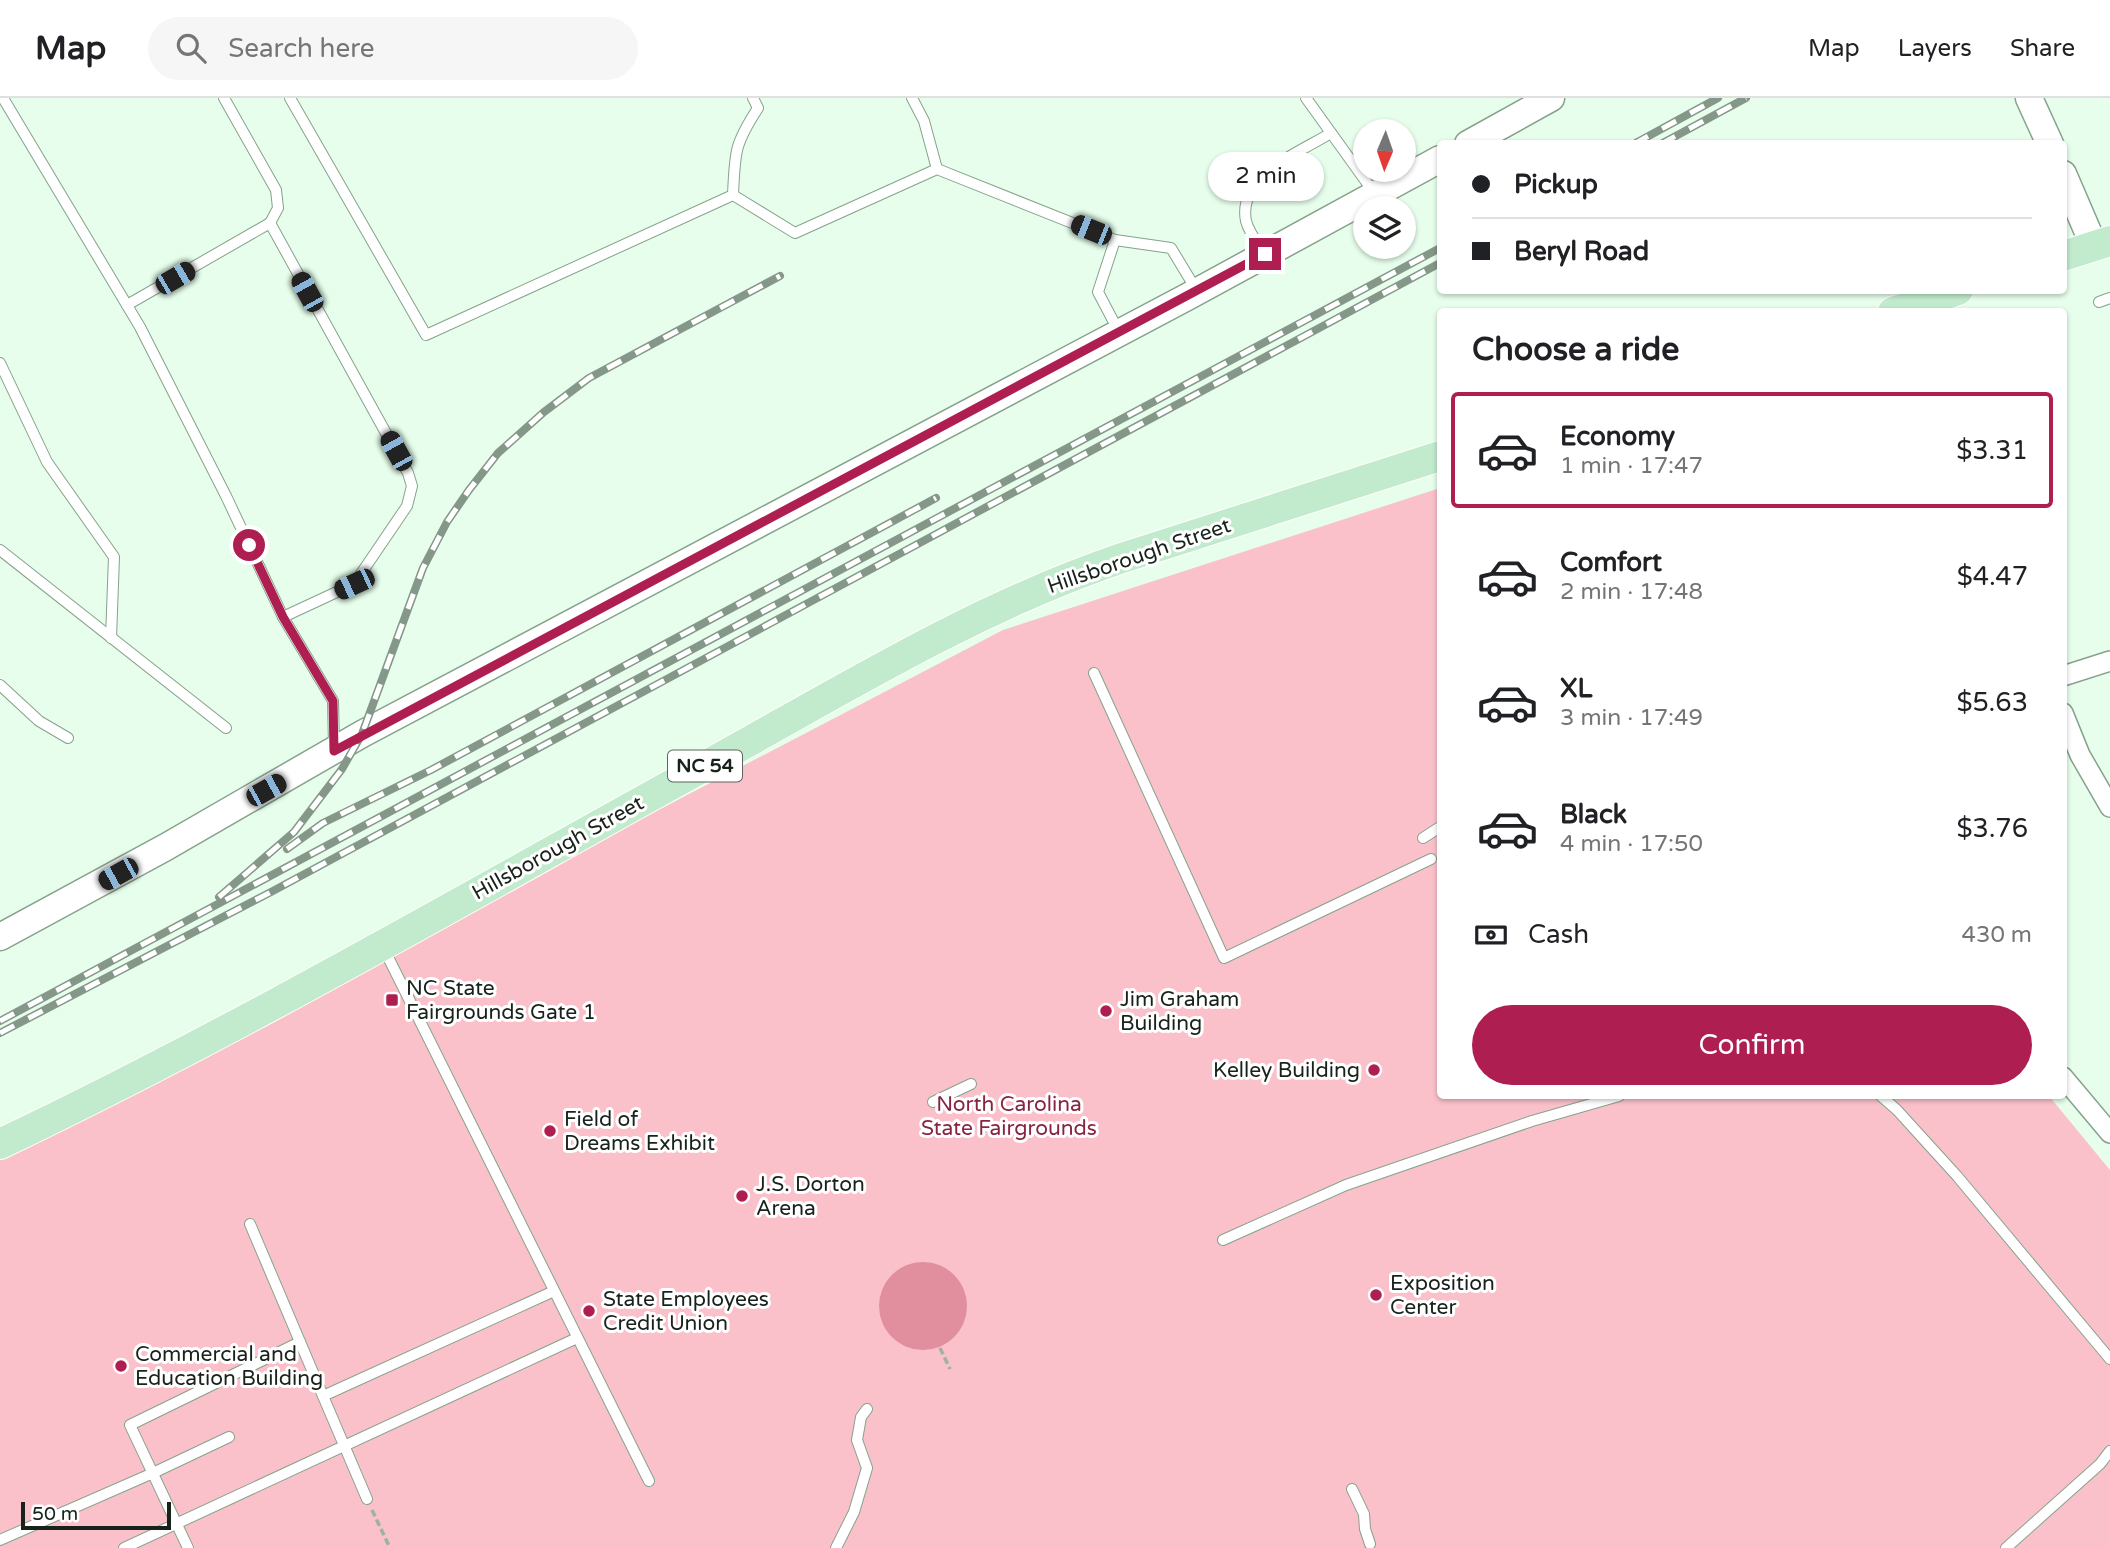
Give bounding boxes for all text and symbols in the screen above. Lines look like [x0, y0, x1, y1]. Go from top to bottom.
search box [148, 17, 638, 80]
text: Map [35, 29, 106, 68]
icon: search [172, 29, 210, 67]
text: Search here [228, 33, 374, 64]
text: Map [1808, 34, 1860, 63]
text: Layers [1898, 34, 1972, 63]
text: Share [2010, 34, 2075, 63]
north arrow [1353, 119, 1416, 182]
map controls [1353, 119, 1416, 259]
callout: 2 min [1207, 152, 1323, 202]
text: 2 min [1235, 162, 1297, 190]
text: Pickup [1514, 169, 1598, 200]
button: layers [1353, 196, 1416, 259]
car [1068, 212, 1115, 248]
text: Beryl Road [1514, 236, 1649, 267]
route end [1249, 238, 1281, 270]
car [152, 258, 199, 298]
car [288, 269, 327, 315]
text: Choose a ride [1472, 331, 1679, 369]
icon: car [1476, 419, 1539, 482]
text: Economy [1560, 421, 1675, 452]
car [377, 428, 416, 474]
text: $3.31 [1956, 435, 2028, 466]
text: 1 min · 17:47 [1560, 452, 1703, 480]
street label: Hillsborough Street [1044, 513, 1234, 599]
route start [233, 529, 265, 561]
icon: car [1476, 545, 1539, 608]
text: Comfort [1560, 547, 1662, 578]
text: $4.47 [1957, 561, 2028, 592]
car [331, 566, 378, 602]
text: 2 min · 17:48 [1560, 578, 1703, 606]
icon: car [1476, 671, 1539, 734]
text: XL [1560, 673, 1592, 704]
text: $5.63 [1956, 687, 2028, 718]
text: 3 min · 17:49 [1560, 704, 1703, 732]
road number: NC 54 [668, 750, 742, 782]
car [243, 771, 290, 809]
street label: Hillsborough Street [468, 790, 648, 906]
icon: car [1476, 797, 1539, 860]
text: Black [1560, 799, 1627, 830]
text: $3.76 [1956, 813, 2028, 844]
text: 4 min · 17:50 [1560, 830, 1703, 858]
car [95, 855, 142, 893]
icon: cash [1472, 916, 1510, 954]
text: Cash [1528, 919, 1589, 950]
text: 430 m [1962, 921, 2032, 949]
place label: NC State Fairgrounds Gate 1 [406, 976, 596, 1025]
place label: Jim Graham Building [1120, 987, 1239, 1036]
marker: NC State Fairgrounds Gate 1 [384, 992, 400, 1008]
marker: Jim Graham Building [1098, 1003, 1114, 1019]
button: Confirm [1472, 1005, 2032, 1085]
place label: Kelley Building [1213, 1058, 1360, 1083]
marker: Kelley Building [1366, 1062, 1382, 1078]
park label: North Carolina State Fairgrounds [921, 1092, 1097, 1141]
place label: Field of Dreams Exhibit [564, 1107, 715, 1156]
marker: Field of Dreams Exhibit [542, 1123, 558, 1139]
place label: J.S. Dorton Arena [756, 1172, 865, 1221]
marker: J.S. Dorton Arena [734, 1188, 750, 1204]
place label: Exposition Center [1390, 1271, 1495, 1320]
place label: State Employees Credit Union [603, 1287, 769, 1336]
marker: Exposition Center [1368, 1287, 1384, 1303]
marker: State Employees Credit Union [581, 1303, 597, 1319]
place label: Commercial and Education Building [135, 1342, 323, 1391]
marker: Commercial and Education Building [113, 1358, 129, 1374]
scale bar [21, 1499, 172, 1531]
text: 50 m [32, 1503, 78, 1525]

